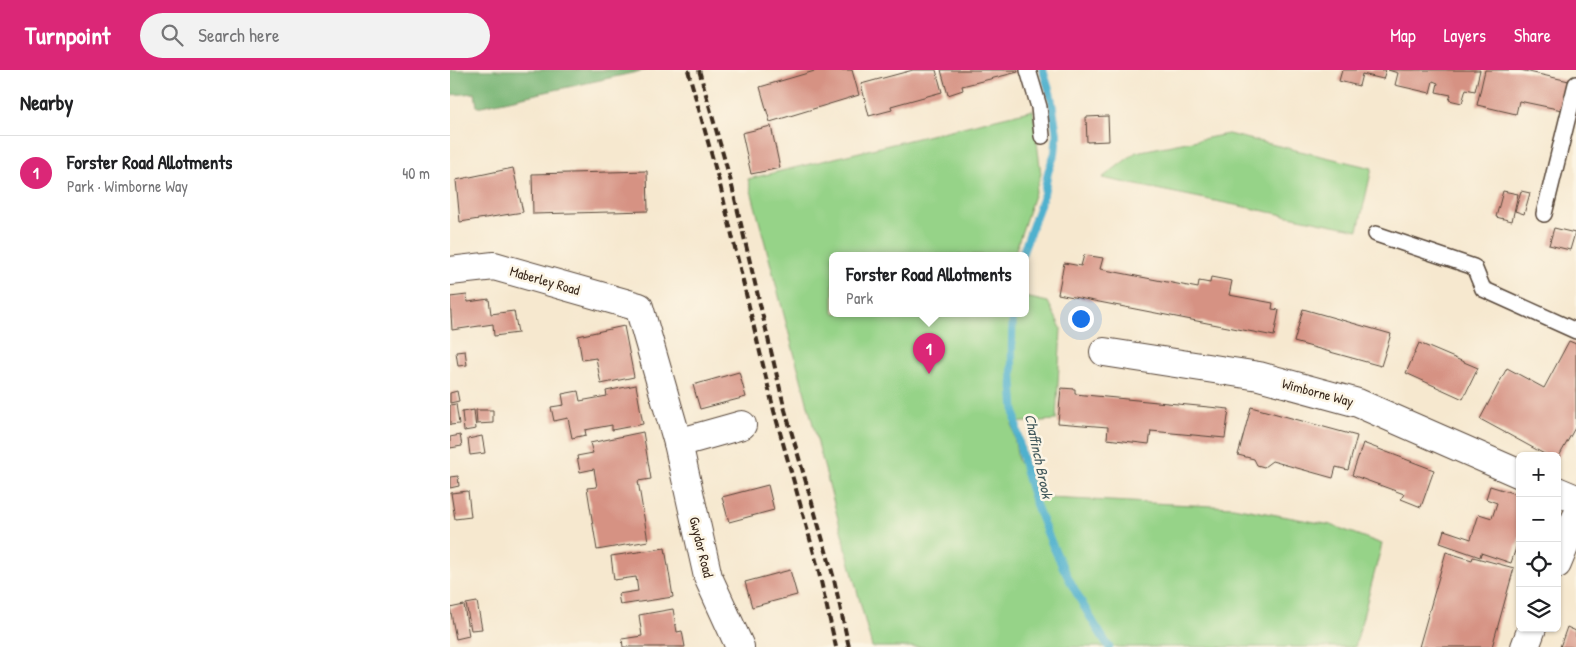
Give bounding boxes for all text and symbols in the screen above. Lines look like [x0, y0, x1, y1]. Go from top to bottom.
search box [140, 13, 490, 58]
text: Turnpoint [25, 19, 110, 51]
icon: search [158, 21, 186, 49]
text: Search here [198, 22, 280, 48]
text: Map [1390, 23, 1416, 48]
text: Layers [1444, 23, 1486, 48]
text: Share [1514, 23, 1551, 48]
text: Nearby [20, 88, 73, 117]
text: Forster Road Allotments [67, 149, 232, 175]
text: 1 [33, 162, 39, 184]
text: 40 m [402, 162, 430, 184]
text: Park · Wimborne Way [67, 175, 188, 197]
popup [829, 252, 1029, 317]
street label: Maberley Road [508, 261, 583, 300]
text: Forster Road Allotments [846, 261, 1012, 287]
text: Park [846, 287, 873, 309]
your location [1068, 306, 1094, 332]
pin: 1 [913, 333, 945, 374]
street label: Wimborne Way [1280, 373, 1356, 412]
water label: Chaffinch Brook [1020, 412, 1059, 502]
map controls [1516, 452, 1561, 632]
button: + [1516, 452, 1561, 497]
button: − [1516, 497, 1561, 542]
street label: Gwydor Road [684, 515, 719, 580]
button: locate [1516, 542, 1561, 587]
button: layers [1516, 587, 1561, 632]

